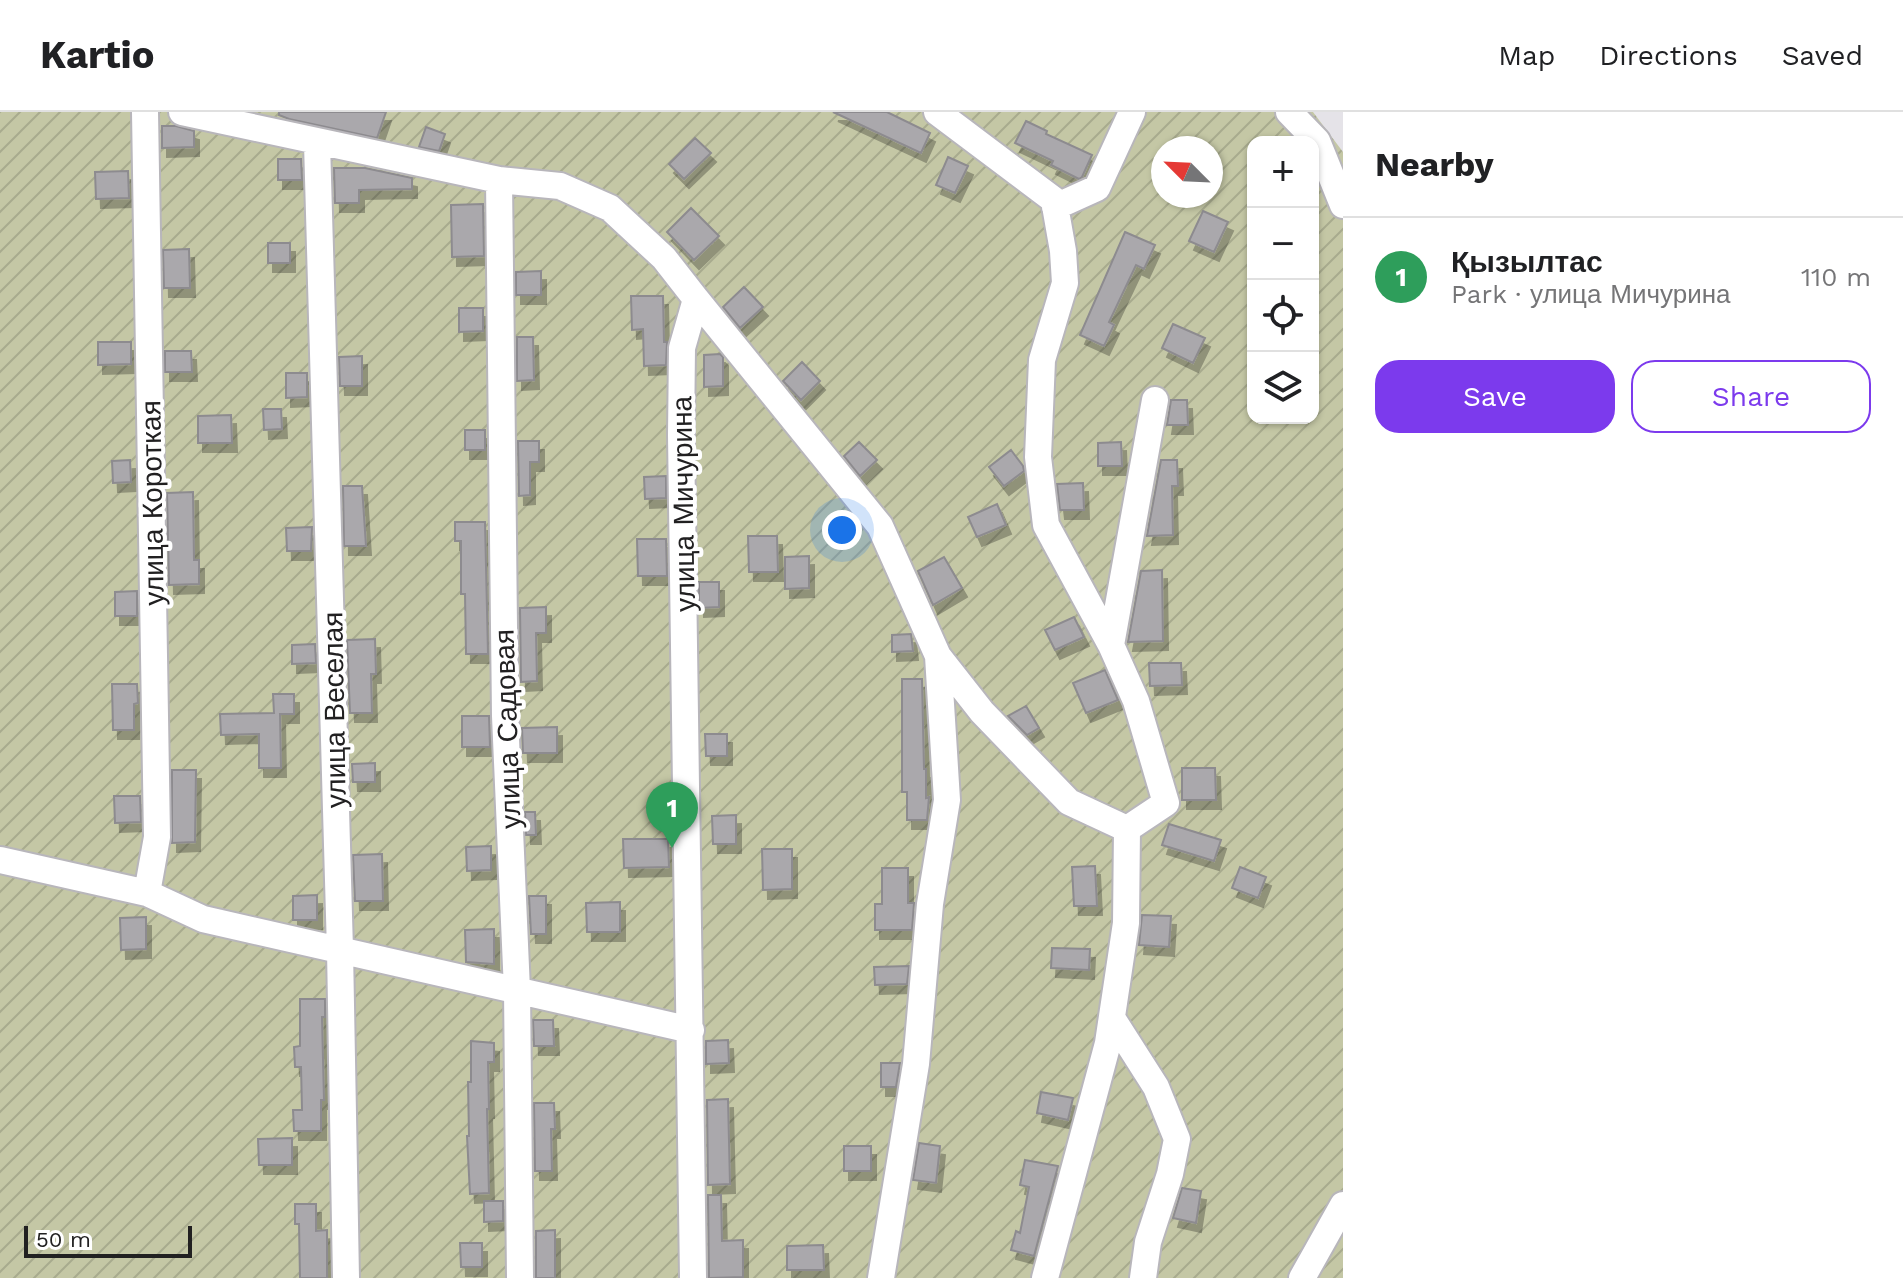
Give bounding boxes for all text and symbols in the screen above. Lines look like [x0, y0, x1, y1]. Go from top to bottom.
text: Kartio [40, 33, 154, 77]
text: Map [1498, 39, 1555, 72]
text: Directions [1599, 39, 1738, 72]
text: Saved [1782, 39, 1863, 72]
north arrow [1151, 136, 1223, 208]
map controls [1247, 136, 1319, 424]
button: + [1247, 136, 1319, 208]
text: Nearby [1375, 144, 1494, 184]
button: − [1247, 208, 1319, 280]
text: Қызылтас [1451, 244, 1603, 279]
text: 1 [1395, 262, 1407, 292]
text: 110 m [1801, 262, 1871, 292]
text: Park · улица Мичурина [1451, 279, 1731, 309]
button: locate [1247, 280, 1319, 352]
button: layers [1247, 352, 1319, 424]
button: Save [1375, 360, 1615, 433]
button: Share [1631, 360, 1871, 433]
street label: улица Мичурина [665, 395, 702, 612]
street label: улица Короткая [134, 400, 171, 606]
your location [822, 510, 862, 550]
street label: улица Веселая [316, 611, 353, 809]
street label: улица Садовая [488, 629, 527, 829]
pin: 1 [646, 782, 698, 848]
scale bar [24, 1222, 192, 1258]
text: 50 m [36, 1227, 91, 1252]

